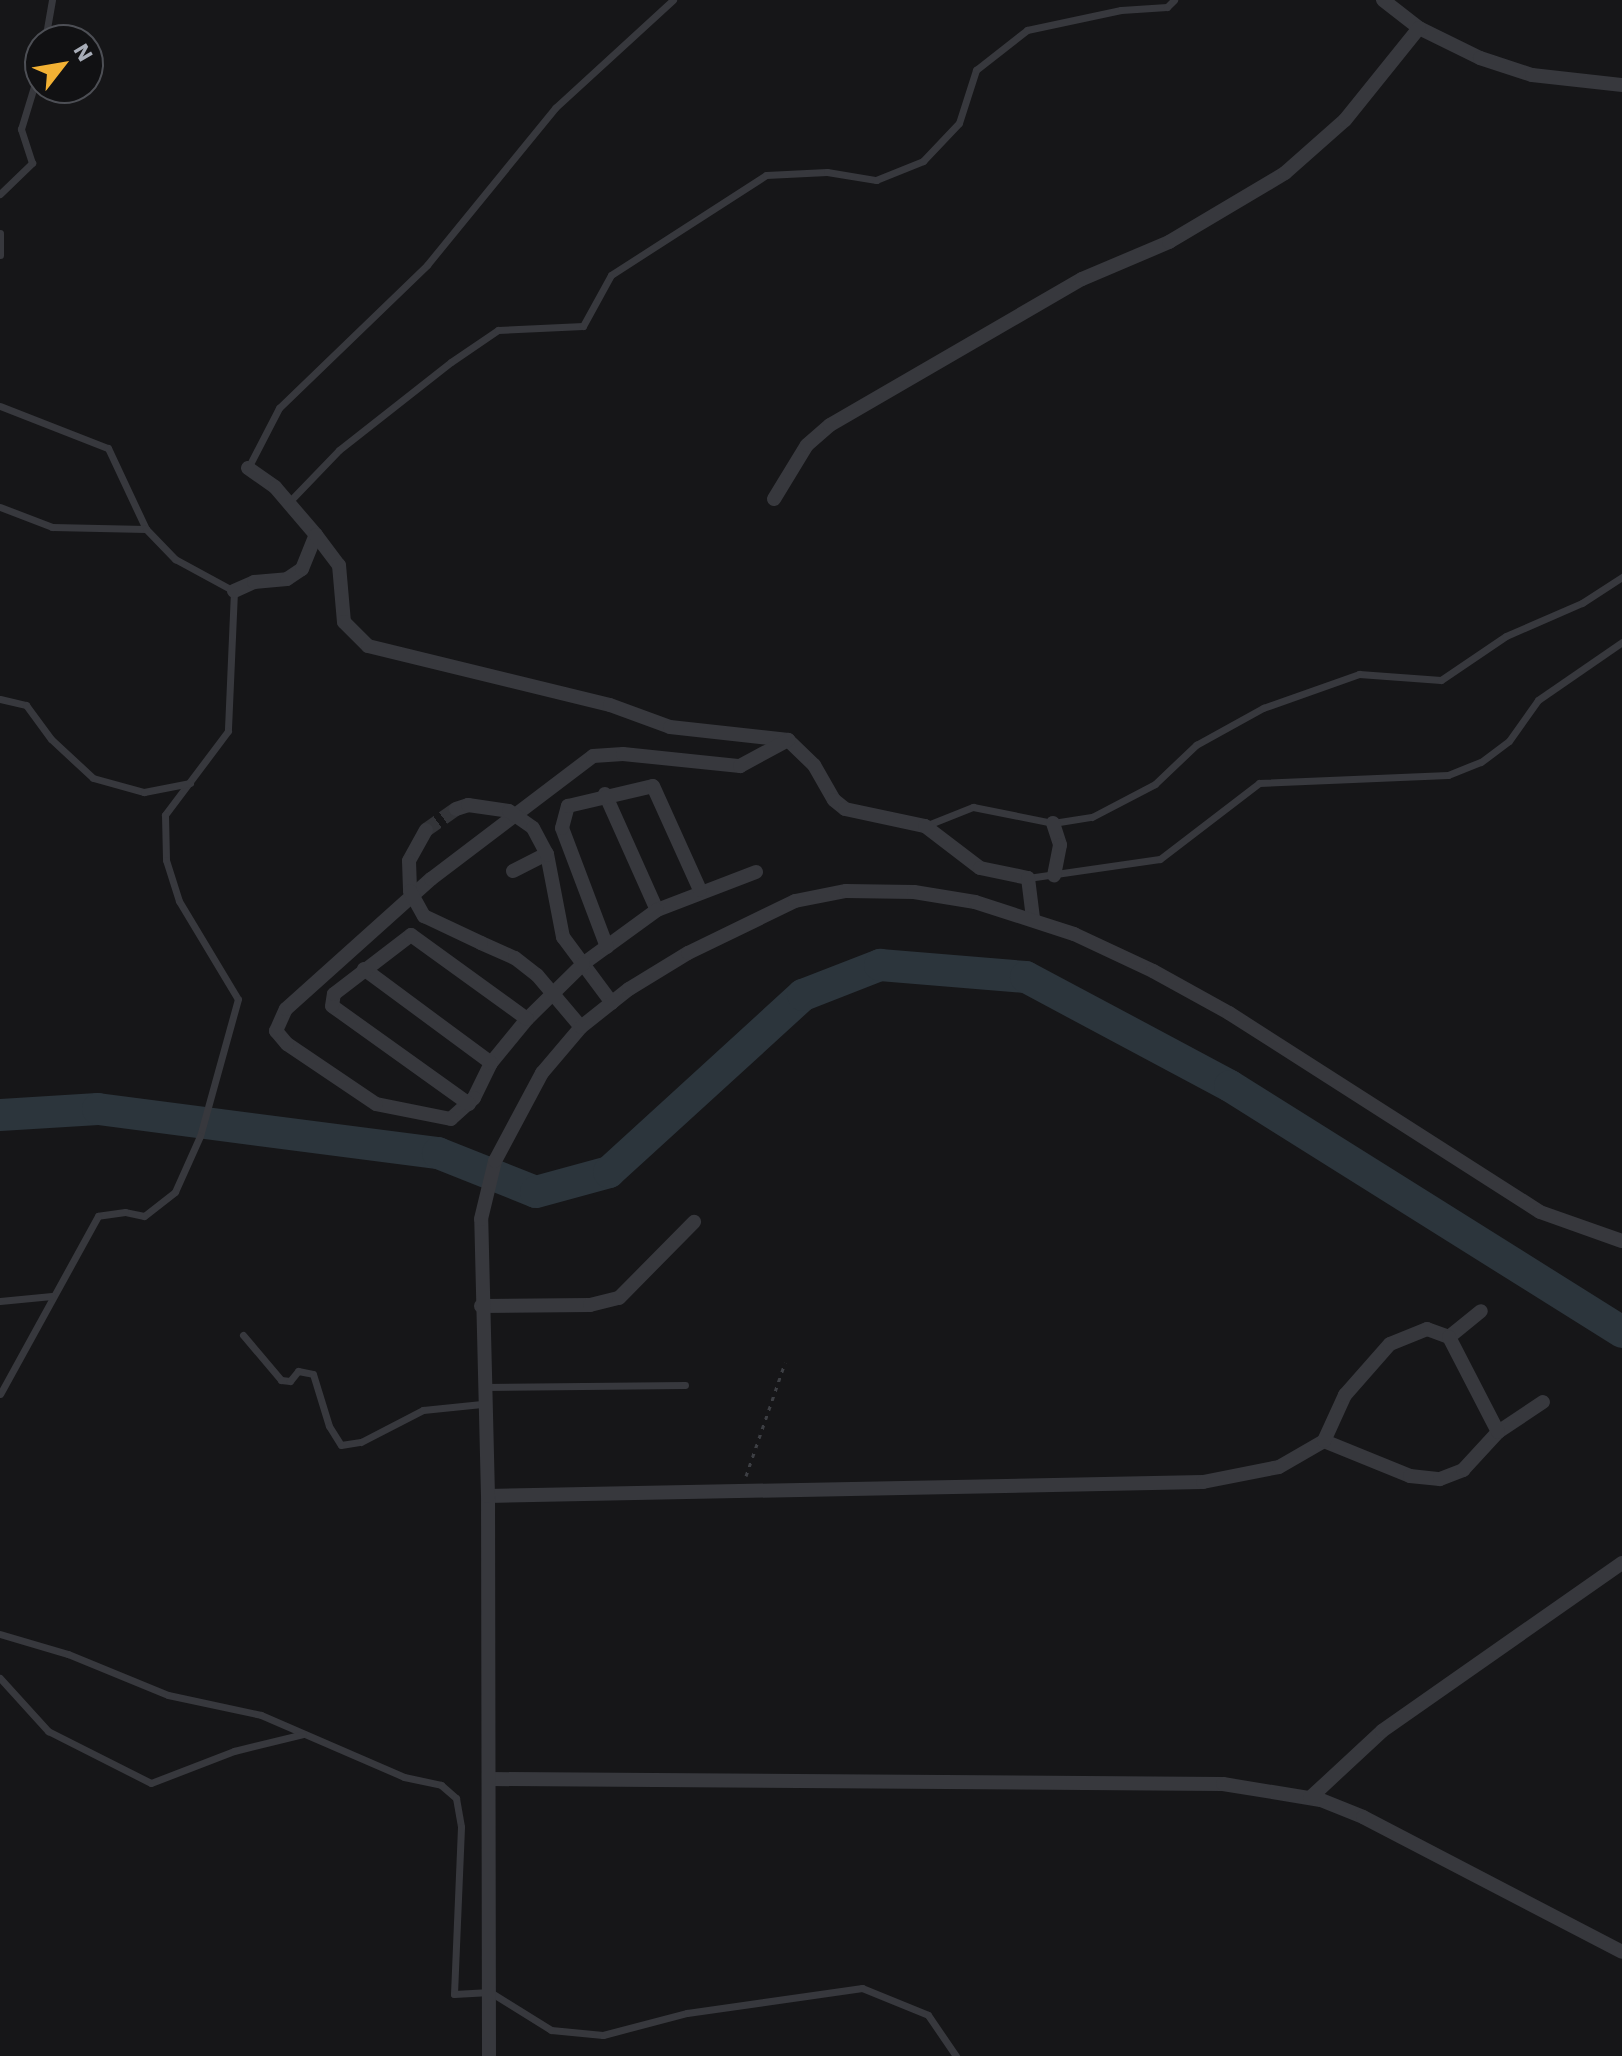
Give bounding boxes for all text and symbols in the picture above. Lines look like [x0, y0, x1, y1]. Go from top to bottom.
north arrow [24, 24, 104, 104]
text: N [68, 39, 98, 66]

